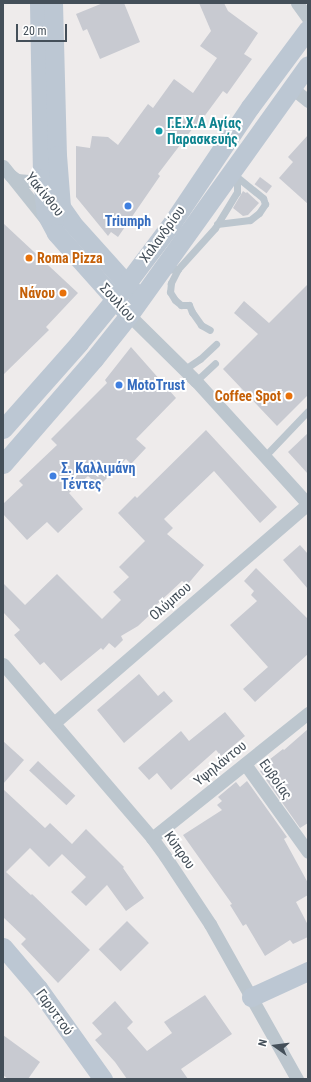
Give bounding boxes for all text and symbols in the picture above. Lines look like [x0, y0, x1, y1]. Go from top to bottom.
scale bar [18, 16, 69, 42]
text: 20 m [23, 24, 47, 38]
place label: Γ.Ε.Χ.Α Αγίας Παρασκευής [167, 115, 241, 148]
marker: Γ.Ε.Χ.Α Αγίας Παρασκευής [154, 126, 164, 136]
street label: Υακίνθου [22, 169, 68, 219]
marker: Triumph [123, 201, 133, 211]
street label: Χαλανδρίου [136, 202, 188, 266]
place label: Triumph [105, 213, 151, 229]
place label: Roma Pizza [37, 250, 103, 266]
marker: Roma Pizza [24, 253, 34, 263]
street label: Σουλίου [97, 279, 139, 325]
place label: Νάνου [20, 285, 55, 301]
marker: Νάνου [58, 288, 68, 298]
place label: MotoTrust [127, 377, 185, 393]
marker: MotoTrust [114, 380, 124, 390]
place label: Coffee Spot [215, 388, 281, 404]
marker: Coffee Spot [284, 391, 294, 401]
place label: Σ. Καλλιμάνη Τέντες [61, 460, 136, 492]
marker: Σ. Καλλιμάνη Τέντες [48, 471, 58, 481]
street label: Ολύμπου [146, 578, 194, 624]
street label: Υψηλάντου [190, 737, 250, 789]
street label: Ευβοίας [256, 756, 296, 802]
street label: Κύπρου [161, 828, 199, 872]
street label: Γαρυττού [33, 986, 77, 1038]
north arrow [255, 1026, 295, 1066]
text: N [256, 1038, 270, 1048]

